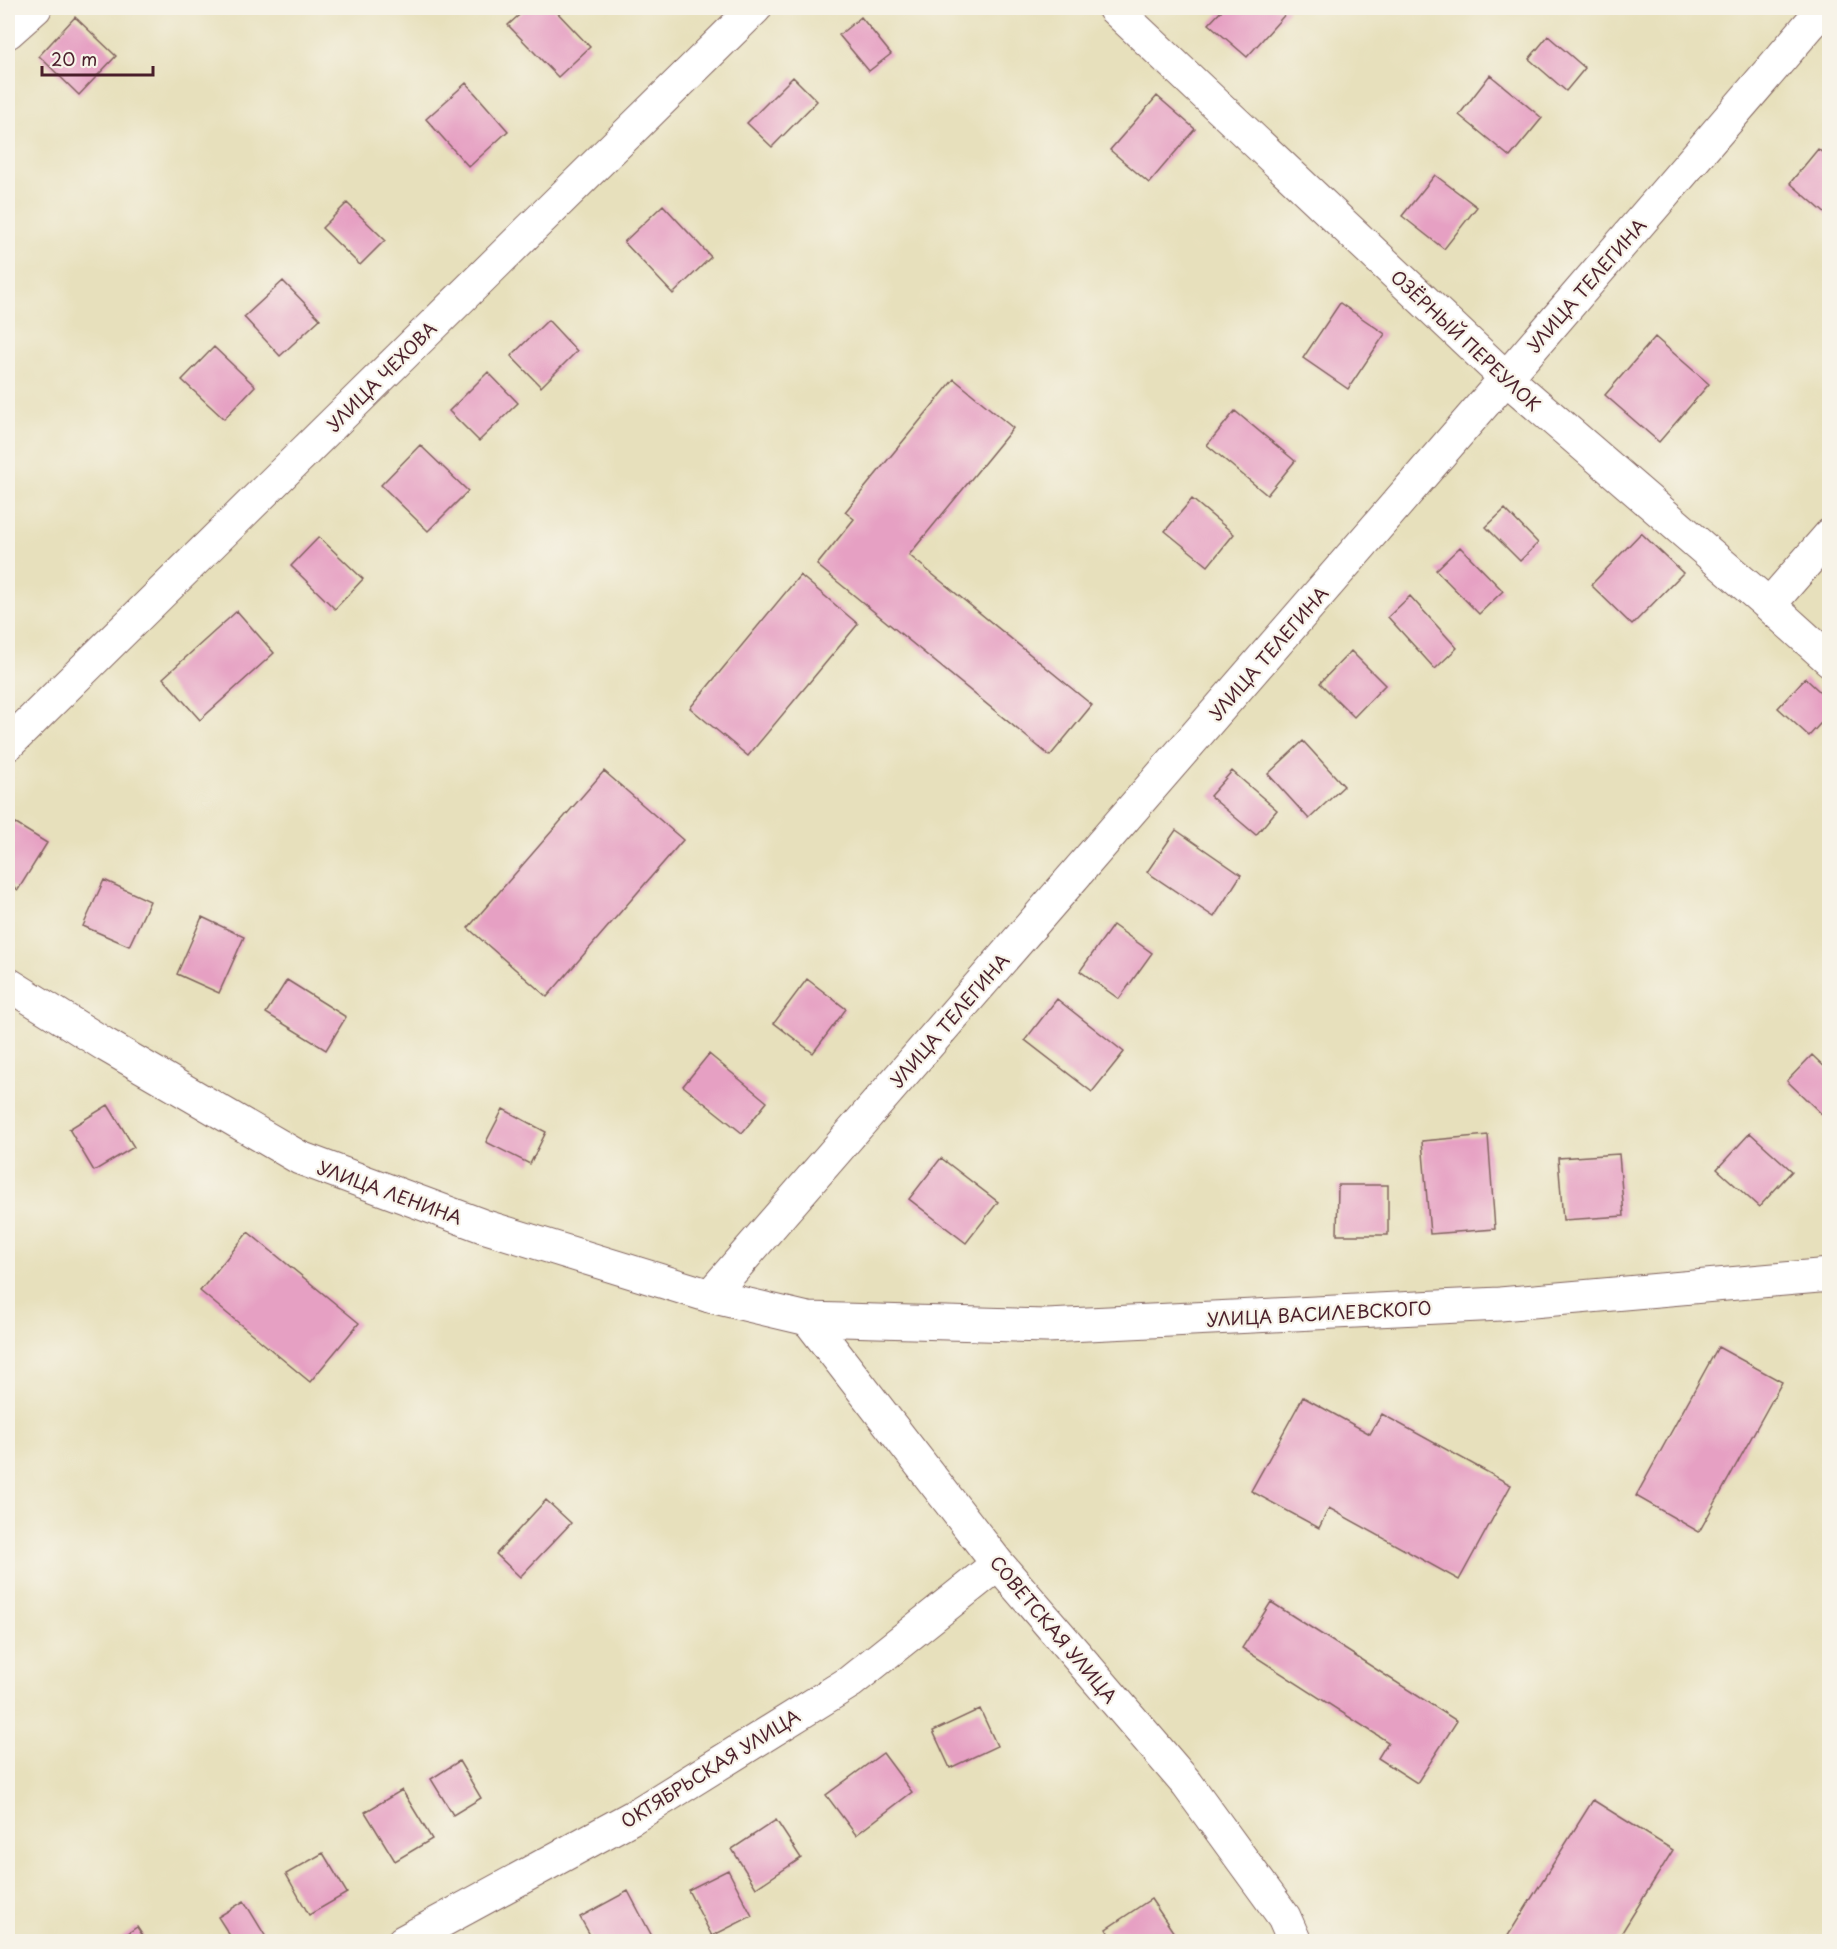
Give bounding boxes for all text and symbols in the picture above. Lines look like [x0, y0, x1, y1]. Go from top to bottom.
scale bar [42, 39, 153, 77]
text: 20 m [51, 45, 97, 72]
street label: УЛИЦА ТЕЛЕГИНА [1520, 212, 1652, 358]
street label: ОЗЁРНЫЙ ПЕРЕУЛОК [1385, 263, 1547, 417]
street label: УЛИЦА ЧЕХОВА [320, 315, 442, 437]
street label: УЛИЦА ТЕЛЕГИНА [1202, 580, 1334, 726]
street label: УЛИЦА ТЕЛЕГИНА [883, 947, 1015, 1093]
street label: УЛИЦА ЛЕНИНА [314, 1153, 466, 1231]
street label: УЛИЦА ВАСИЛЕВСКОГО [1206, 1294, 1432, 1332]
street label: СОВЕТСКАЯ УЛИЦА [984, 1549, 1124, 1709]
street label: ОКТЯБРЬСКАЯ УЛИЦА [615, 1702, 805, 1834]

